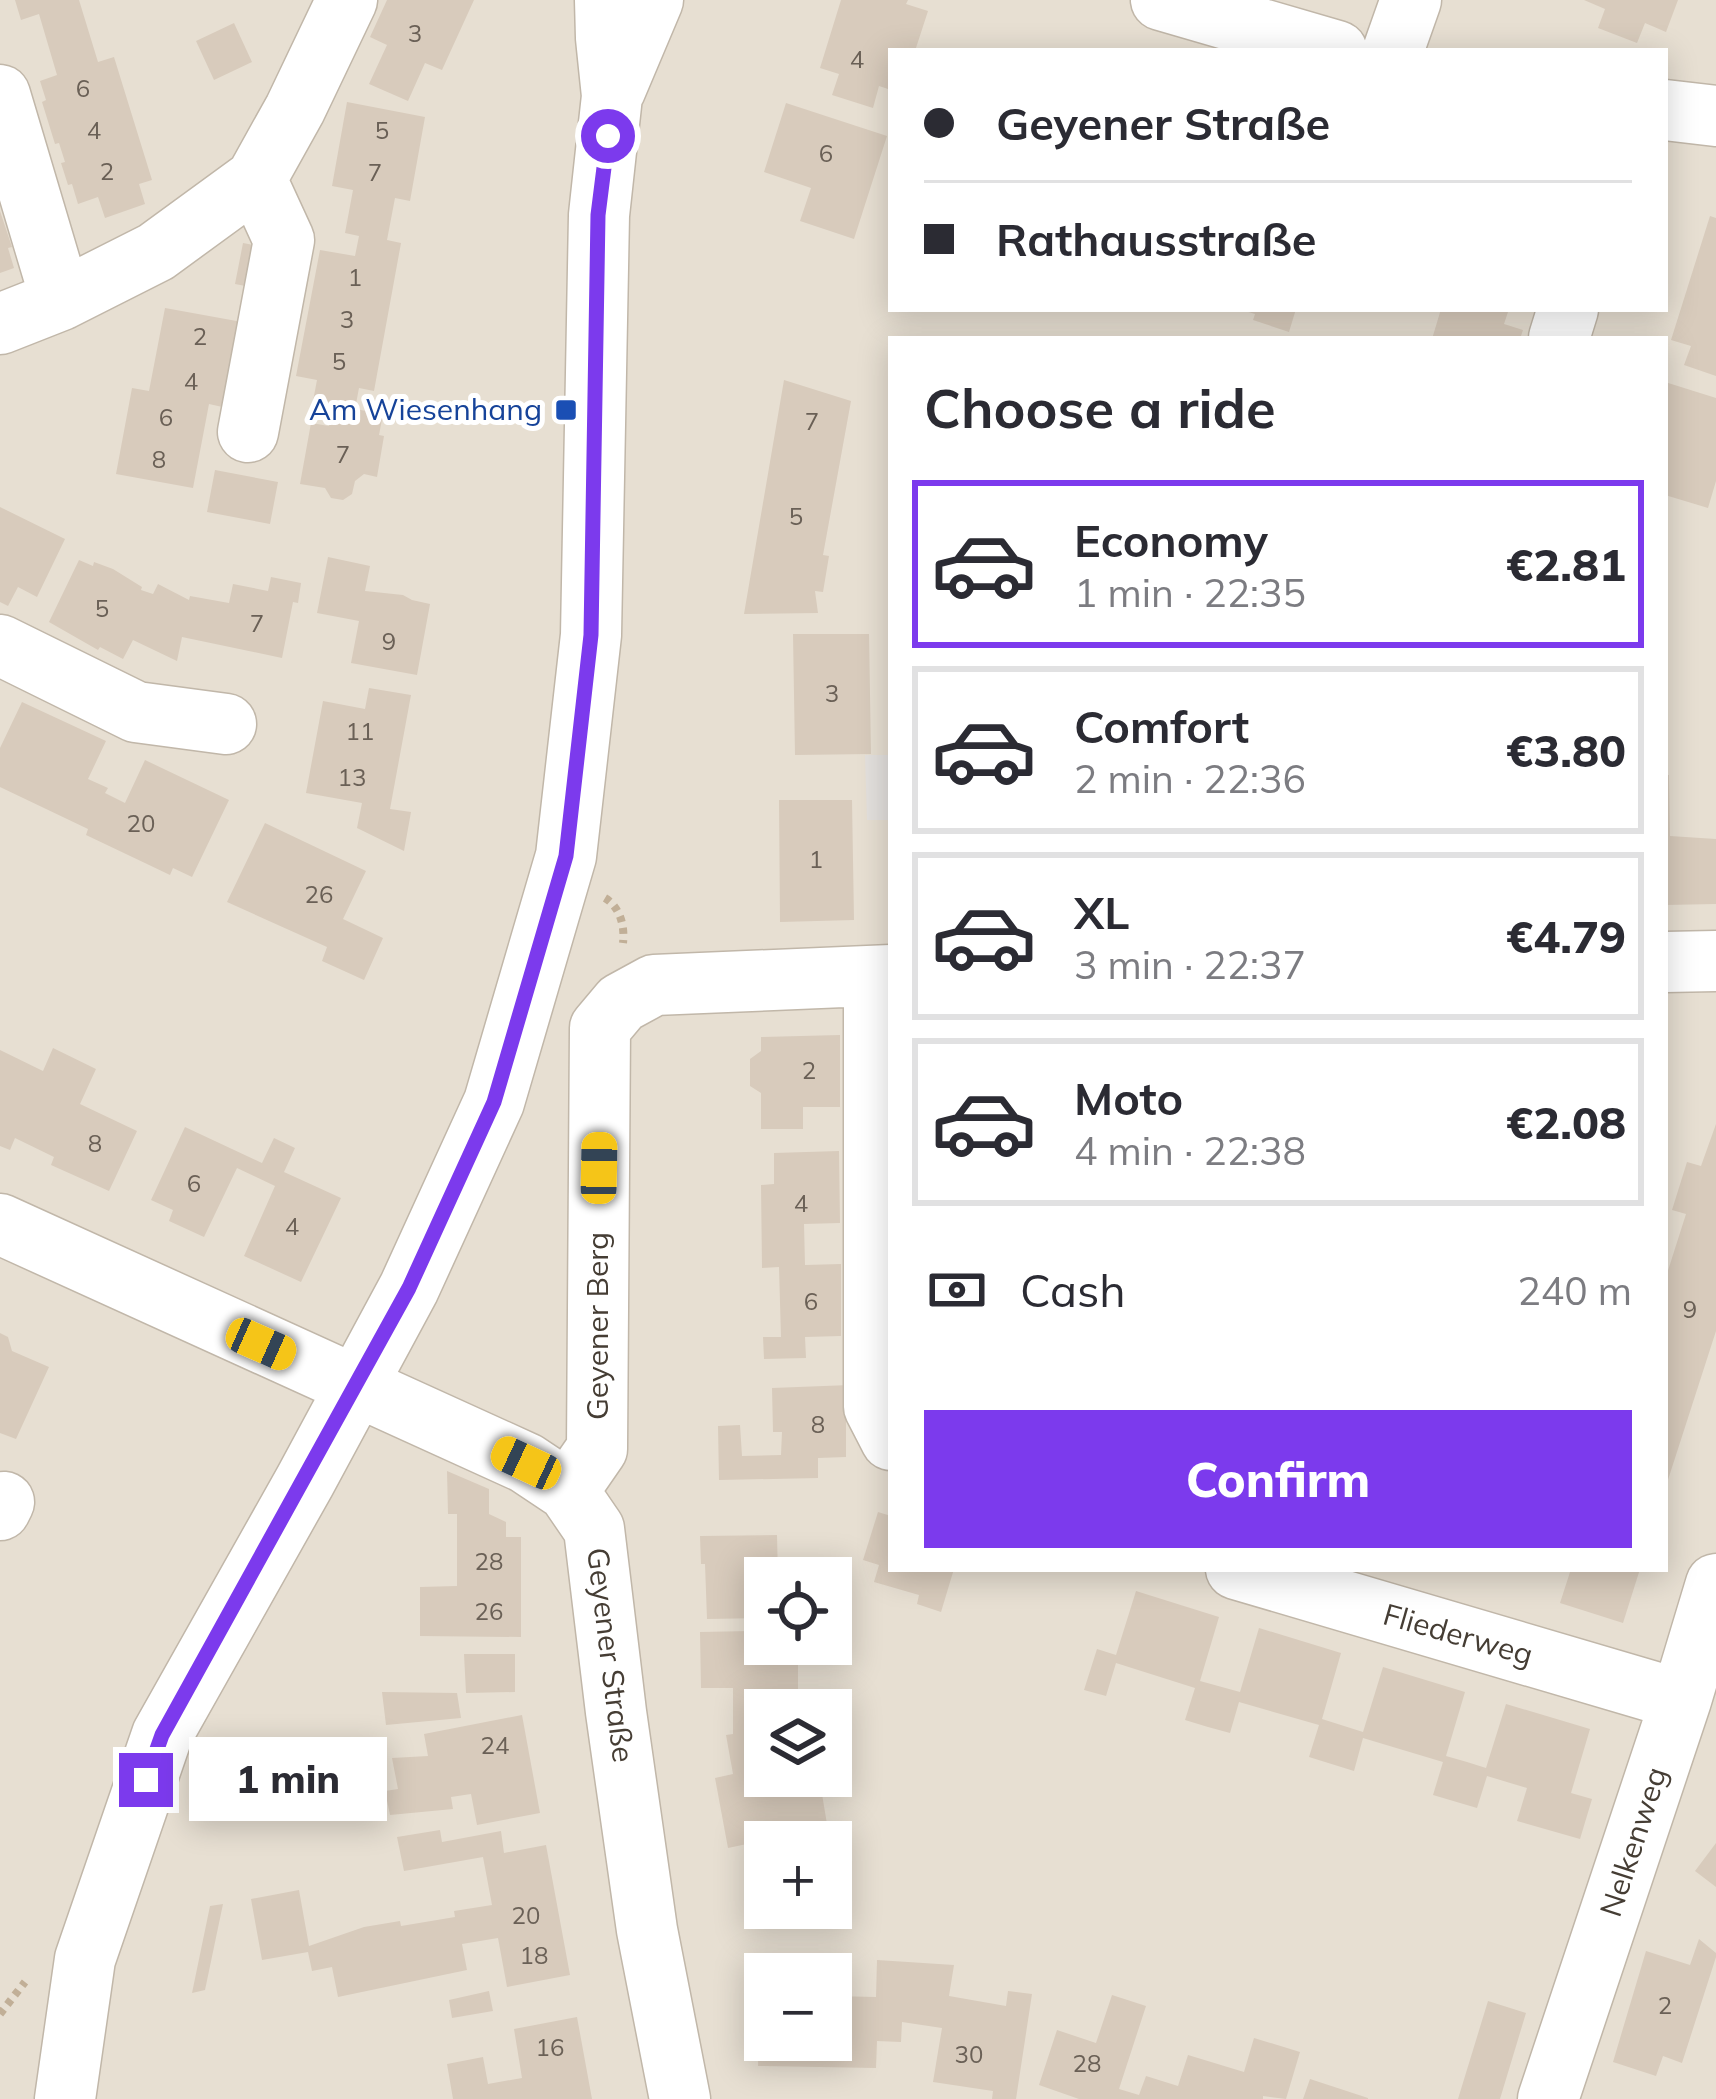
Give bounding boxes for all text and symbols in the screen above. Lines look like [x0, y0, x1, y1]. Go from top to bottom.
house number: 3 [408, 18, 422, 48]
house number: 4 [850, 44, 864, 74]
house number: 6 [76, 73, 90, 103]
text: Geyener Straße [996, 95, 1330, 151]
route start [581, 109, 635, 163]
house number: 4 [87, 115, 101, 145]
house number: 5 [375, 115, 389, 145]
house number: 6 [819, 138, 833, 168]
house number: 2 [100, 156, 114, 186]
house number: 7 [368, 157, 382, 187]
text: Rathausstraße [996, 211, 1316, 267]
house number: 1 [348, 262, 362, 292]
house number: 3 [340, 304, 354, 334]
house number: 2 [193, 321, 207, 351]
house number: 5 [332, 346, 346, 376]
house number: 4 [184, 366, 198, 396]
text: Choose a ride [924, 374, 1276, 442]
place label: Am Wiesenhang [309, 390, 542, 428]
marker: Am Wiesenhang [553, 397, 579, 423]
house number: 6 [159, 402, 173, 432]
house number: 7 [805, 406, 819, 436]
house number: 7 [336, 439, 350, 469]
house number: 8 [152, 444, 166, 474]
house number: 5 [789, 501, 803, 531]
icon: car [930, 510, 1038, 618]
text: Economy [1074, 512, 1268, 568]
text: €2.81 [1506, 536, 1626, 592]
text: 1 min · 22:35 [1074, 568, 1306, 617]
house number: 5 [95, 593, 109, 623]
house number: 7 [250, 608, 264, 638]
house number: 9 [382, 626, 396, 656]
house number: 3 [825, 678, 839, 708]
icon: car [930, 696, 1038, 804]
text: Comfort [1074, 698, 1249, 754]
house number: 11 [346, 716, 374, 746]
text: €3.80 [1506, 722, 1626, 778]
text: 2 min · 22:36 [1074, 754, 1306, 803]
house number: 13 [338, 762, 366, 792]
house number: 20 [127, 808, 155, 838]
house number: 1 [809, 844, 823, 874]
house number: 26 [305, 879, 333, 909]
icon: car [930, 882, 1038, 990]
text: XL [1074, 884, 1129, 940]
text: €4.79 [1506, 908, 1626, 964]
text: 3 min · 22:37 [1074, 940, 1306, 989]
house number: 2 [802, 1055, 816, 1085]
icon: car [930, 1068, 1038, 1176]
text: Moto [1074, 1070, 1183, 1126]
text: €2.08 [1506, 1094, 1626, 1150]
text: 4 min · 22:38 [1074, 1126, 1306, 1175]
house number: 8 [88, 1128, 102, 1158]
car [580, 1132, 618, 1204]
house number: 6 [187, 1168, 201, 1198]
house number: 4 [794, 1188, 808, 1218]
house number: 4 [285, 1211, 299, 1241]
street label: Geyener Berg [578, 1232, 616, 1420]
icon: cash [924, 1257, 990, 1323]
text: Cash [1020, 1262, 1126, 1318]
text: 240 m [1517, 1266, 1632, 1315]
house number: 6 [804, 1286, 818, 1316]
house number: 9 [1683, 1294, 1697, 1324]
car [221, 1313, 301, 1375]
house number: 8 [811, 1409, 825, 1439]
button: Confirm [924, 1410, 1632, 1548]
car [486, 1431, 566, 1495]
street label: Geyener Straße [579, 1545, 643, 1764]
house number: 28 [475, 1546, 503, 1576]
map controls [744, 1557, 852, 2061]
button: locate [744, 1557, 852, 1665]
street label: Fliederweg [1379, 1595, 1537, 1674]
house number: 26 [475, 1596, 503, 1626]
button: layers [744, 1689, 852, 1797]
house number: 24 [481, 1730, 509, 1760]
callout: 1 min [188, 1738, 386, 1822]
route end [119, 1753, 173, 1807]
text: 1 min [236, 1754, 340, 1803]
street label: Nelkenweg [1591, 1762, 1675, 1921]
button: + [744, 1821, 852, 1929]
house number: 20 [512, 1900, 540, 1930]
house number: 18 [520, 1940, 548, 1970]
button: − [744, 1953, 852, 2061]
house number: 2 [1658, 1990, 1672, 2020]
house number: 16 [536, 2032, 564, 2062]
house number: 30 [955, 2039, 983, 2069]
house number: 28 [1073, 2048, 1101, 2078]

